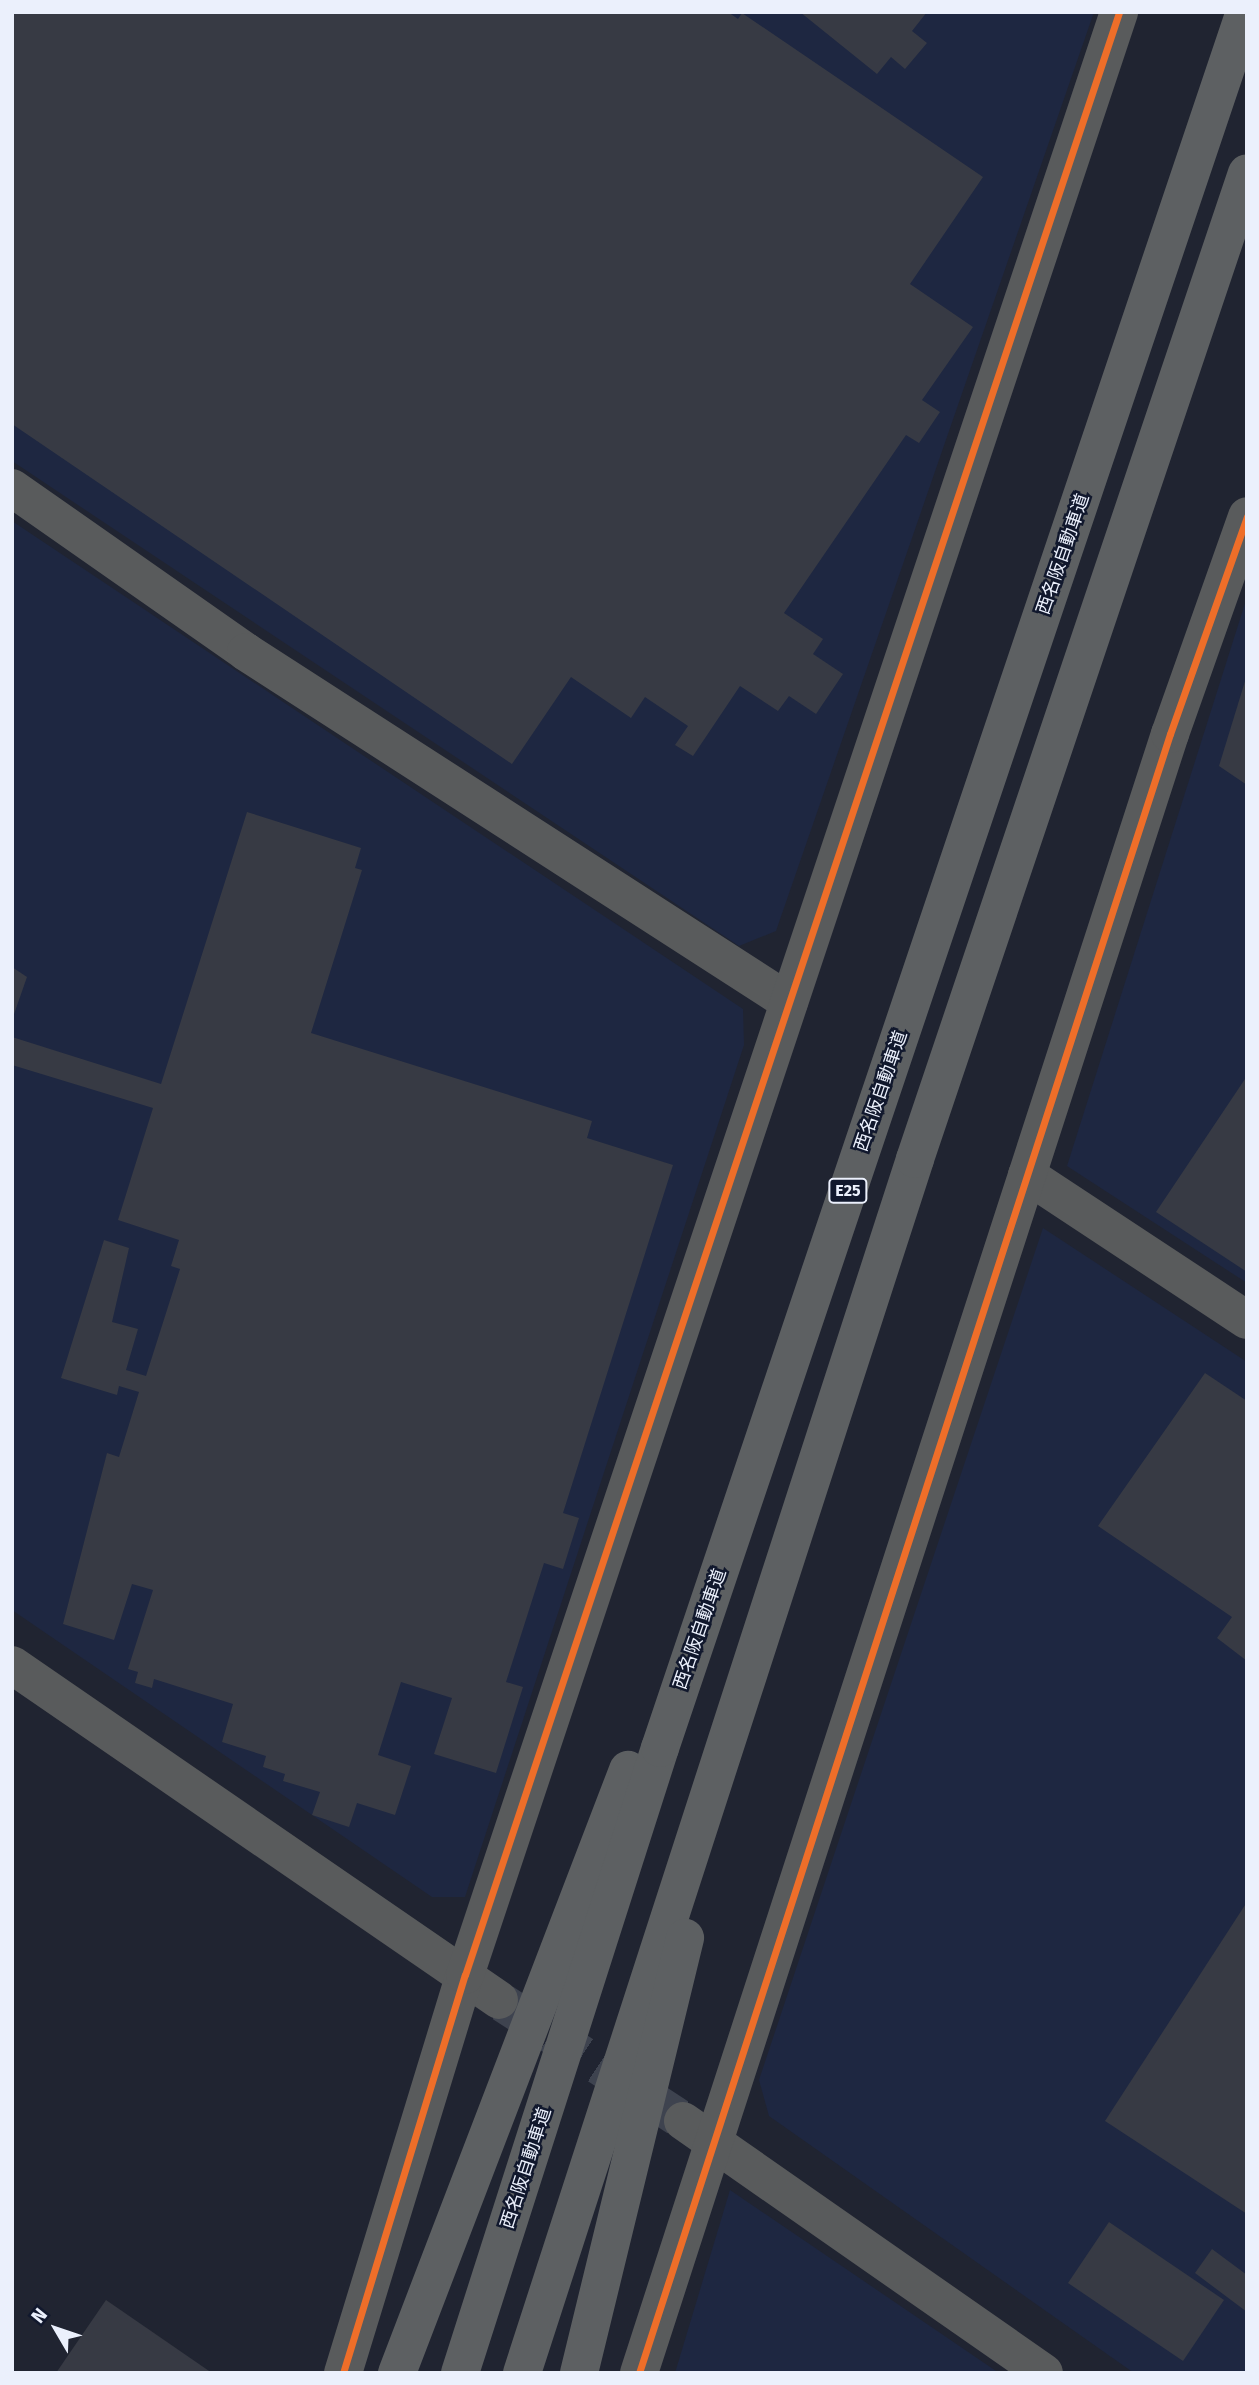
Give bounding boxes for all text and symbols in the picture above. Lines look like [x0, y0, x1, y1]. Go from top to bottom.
street label: 西名阪自動車道 [1032, 491, 1094, 617]
street label: 西名阪自動車道 [850, 1028, 912, 1154]
road number: E25 [827, 1178, 869, 1204]
street label: 西名阪自動車道 [669, 1566, 731, 1692]
street label: 西名阪自動車道 [496, 2105, 556, 2231]
north arrow [21, 2294, 91, 2364]
text: N [26, 2303, 52, 2328]

